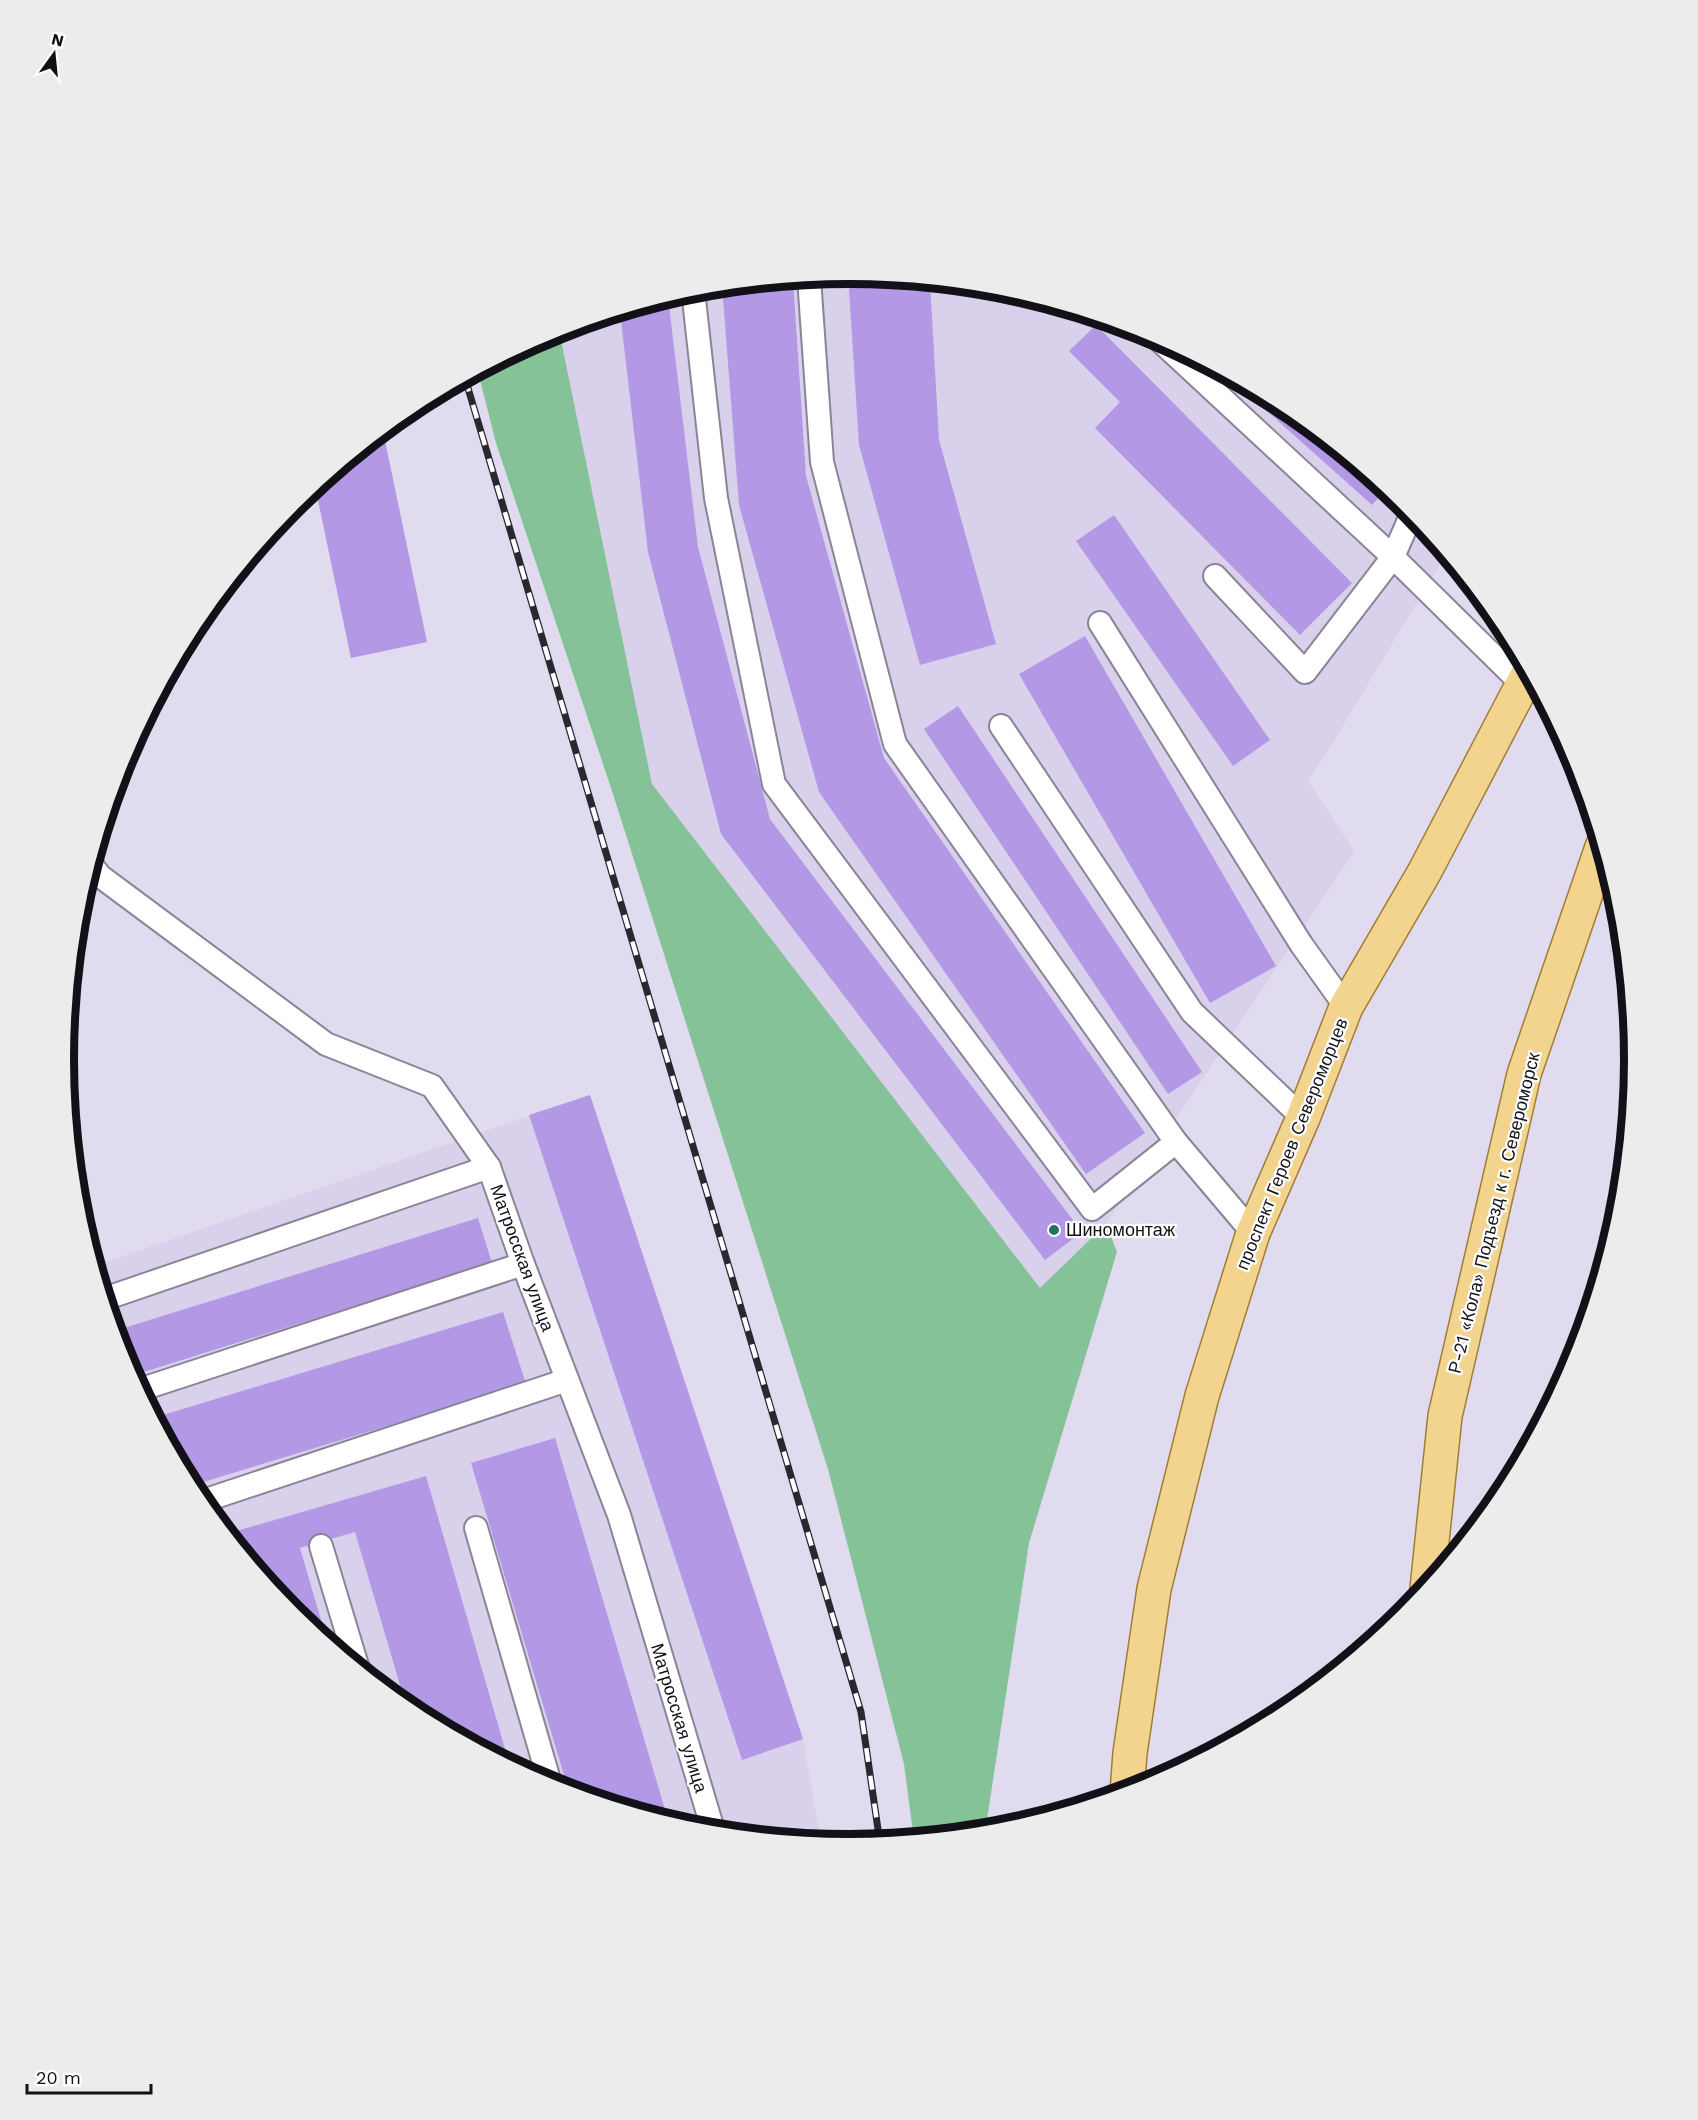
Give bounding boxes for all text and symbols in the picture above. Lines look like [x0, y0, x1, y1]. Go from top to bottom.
north arrow [24, 24, 84, 84]
text: N [50, 29, 66, 51]
street label: проспект Героев Североморцев [1231, 1015, 1352, 1273]
street label: Р-21 «Кола» Подъезд к г. Североморск [1443, 1050, 1544, 1375]
street label: Матросская улица [486, 1182, 559, 1335]
place label: Шиномонтаж [1066, 1219, 1175, 1240]
marker: Шиномонтаж [1047, 1223, 1061, 1237]
street label: Матросская улица [647, 1641, 712, 1796]
scale bar [27, 2057, 152, 2095]
text: 20 m [36, 2067, 81, 2088]

